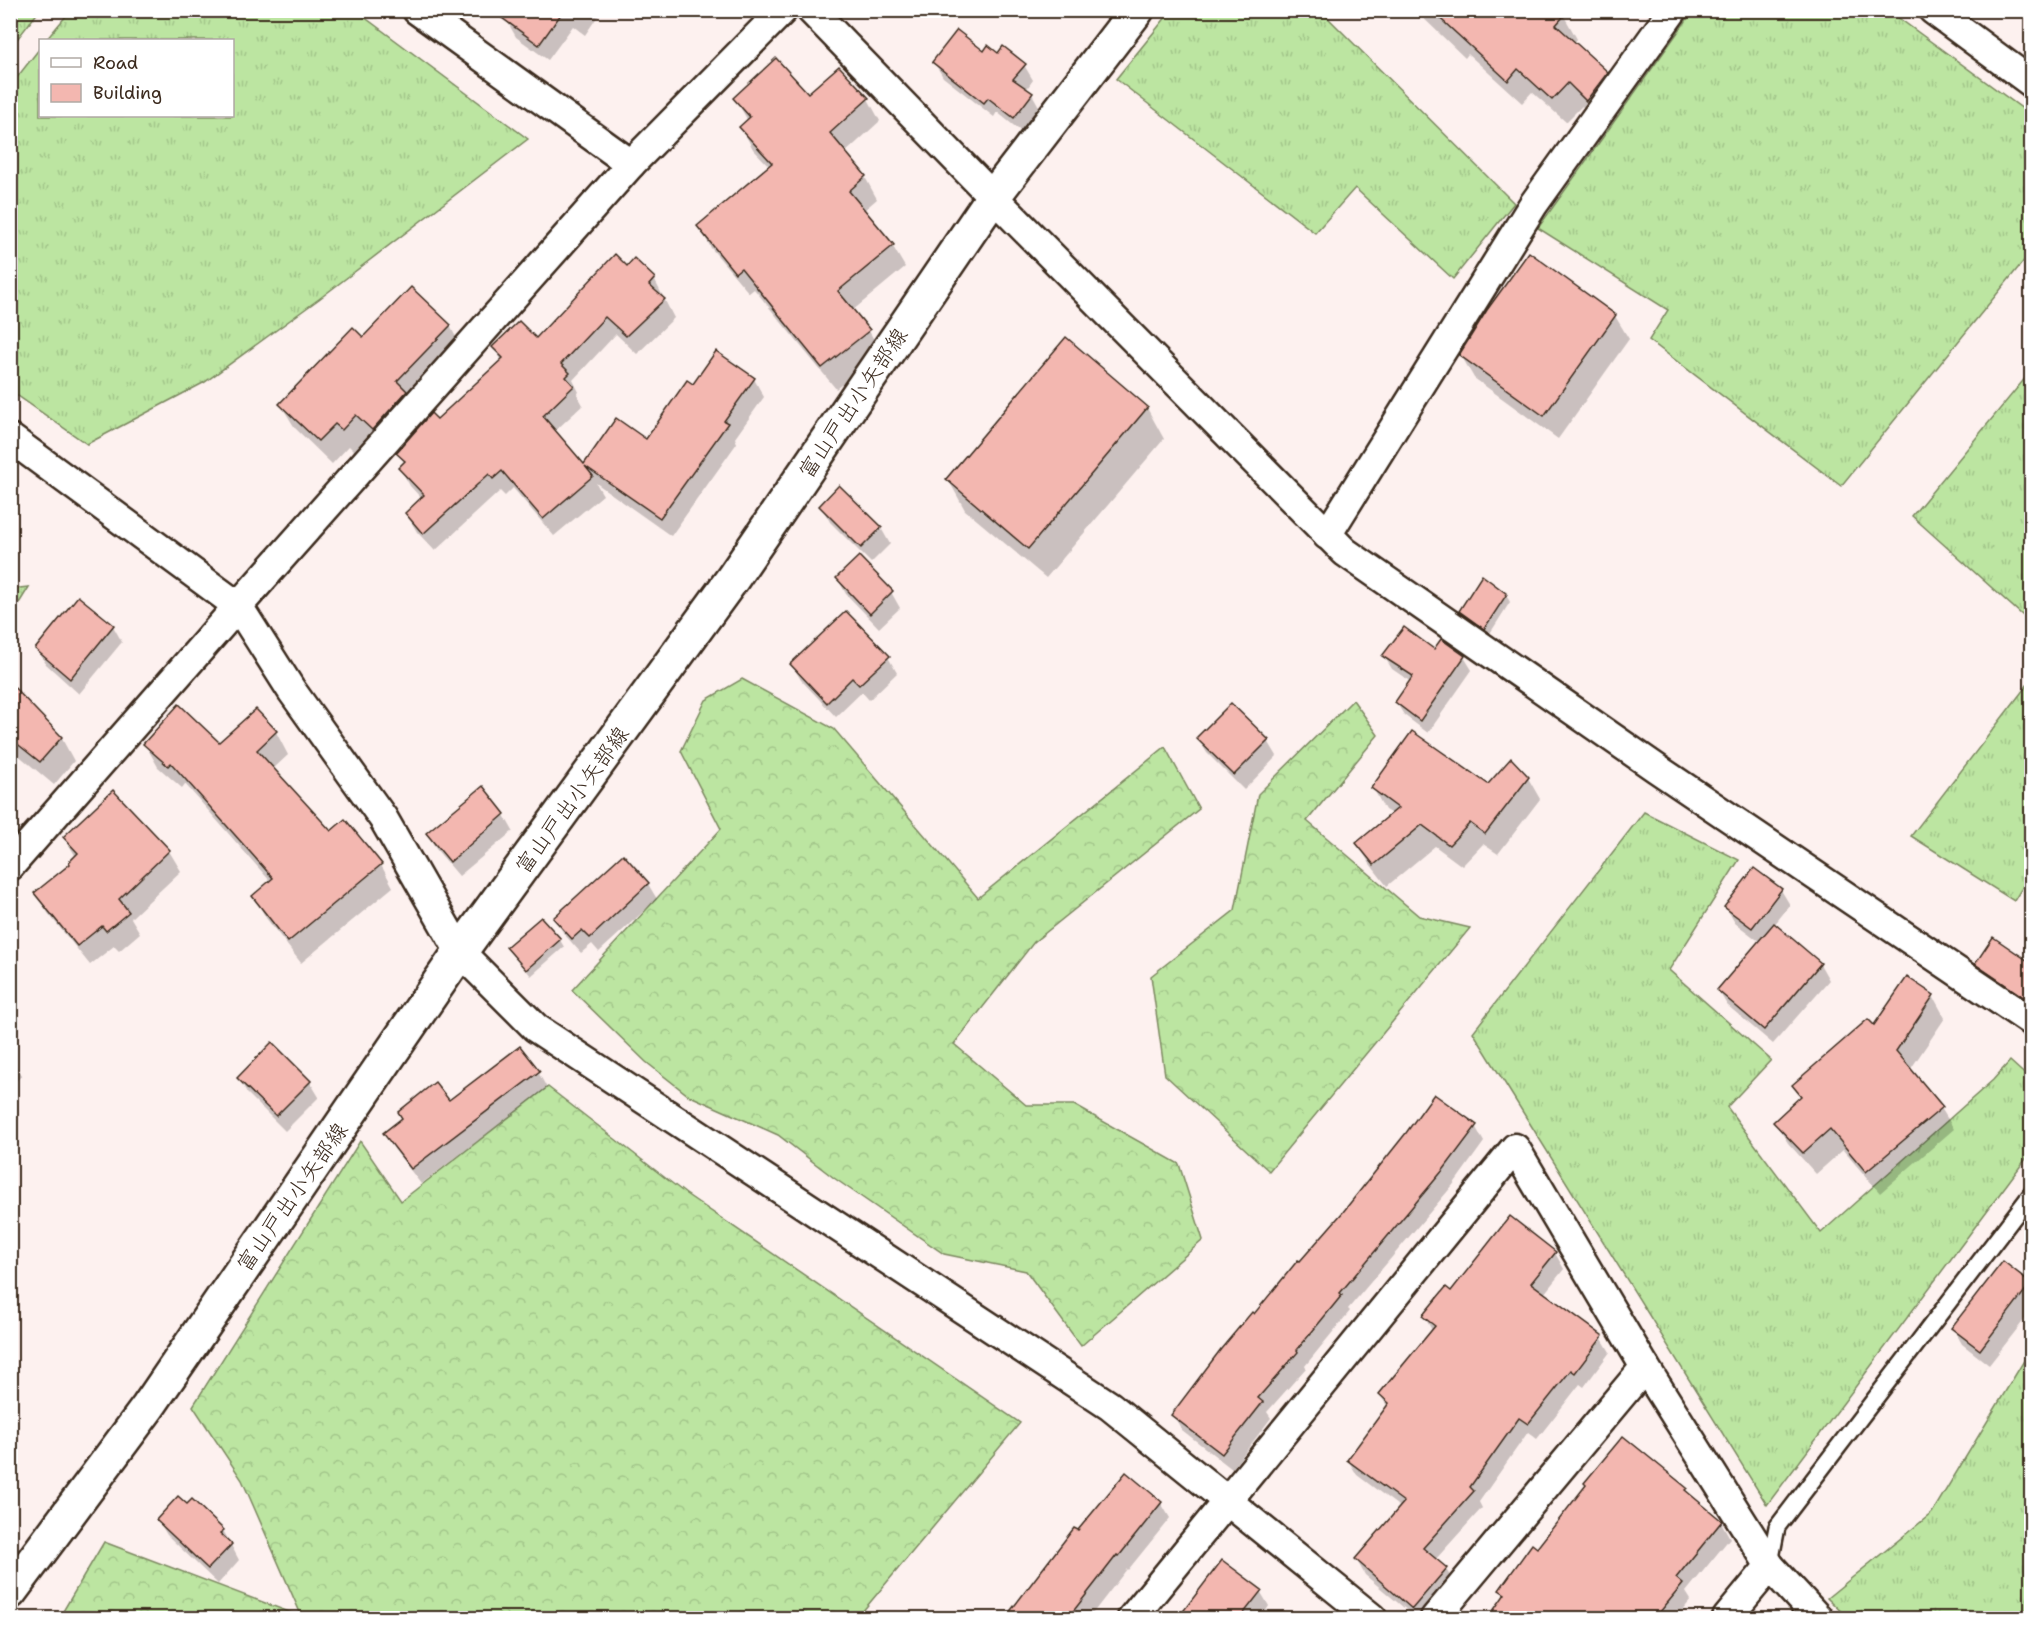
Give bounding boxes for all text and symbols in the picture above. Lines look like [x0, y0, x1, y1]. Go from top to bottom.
legend [39, 39, 234, 117]
text: Road [93, 51, 138, 75]
text: Building [93, 81, 162, 105]
street label: 富山戸出小矢部線 [792, 322, 914, 484]
street label: 富山戸出小矢部線 [509, 720, 635, 880]
street label: 富山戸出小矢部線 [230, 1117, 354, 1277]

